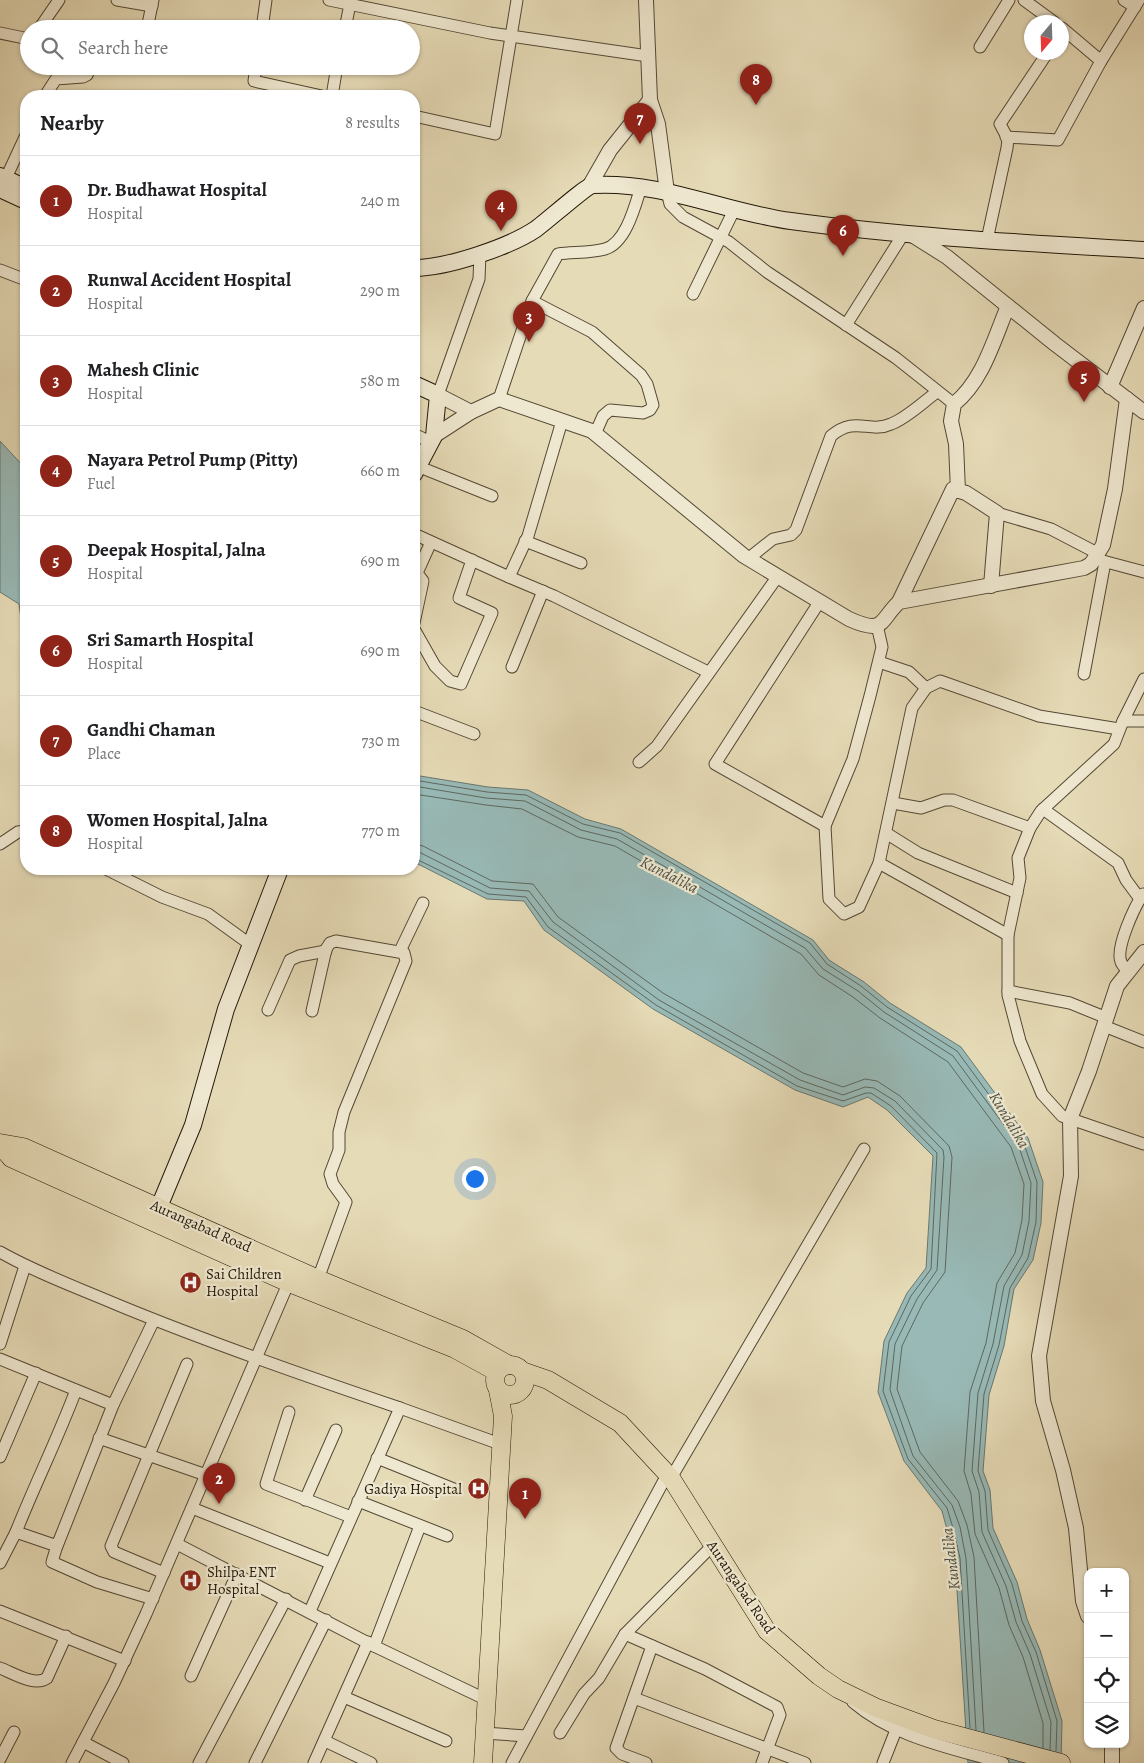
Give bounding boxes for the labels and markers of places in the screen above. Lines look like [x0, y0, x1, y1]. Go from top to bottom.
pin: 8 [740, 64, 772, 105]
pin: 7 [624, 103, 656, 144]
pin: 4 [485, 190, 517, 231]
pin: 6 [827, 215, 859, 256]
pin: 3 [513, 301, 545, 342]
pin: 5 [1068, 361, 1100, 402]
place label: Sai Children Hospital [206, 1264, 282, 1301]
hospital icon: Sai Children Hospital [178, 1271, 202, 1295]
pin: 2 [203, 1463, 235, 1504]
hospital icon: Gadiya Hospital [466, 1477, 490, 1501]
pin: 1 [509, 1478, 541, 1519]
place label: Gadiya Hospital [364, 1479, 462, 1499]
place label: Shilpa ENT Hospital [207, 1562, 277, 1599]
hospital icon: Shilpa ENT Hospital [179, 1569, 203, 1593]

